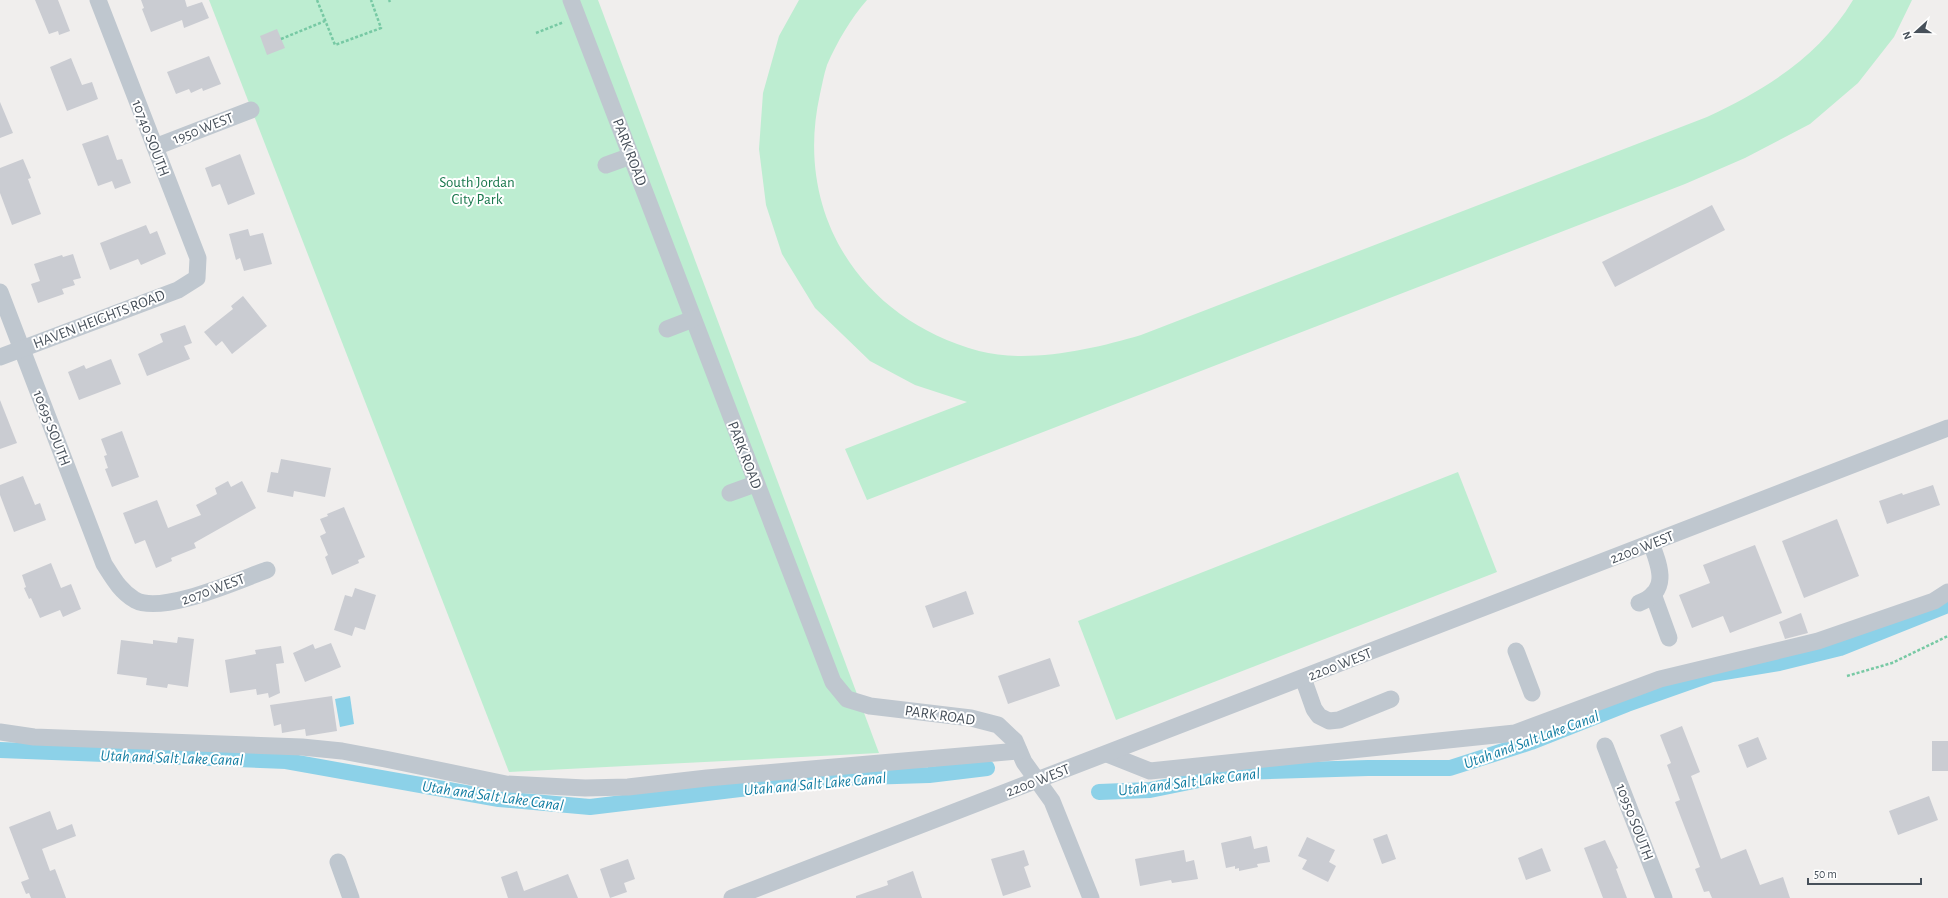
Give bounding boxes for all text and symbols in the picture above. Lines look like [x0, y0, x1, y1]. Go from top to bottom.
north arrow [1896, 12, 1936, 52]
text: N [1901, 30, 1914, 41]
street label: 10740 SOUTH [129, 98, 172, 178]
street label: 1950 WEST [171, 110, 236, 147]
street label: PARK ROAD [610, 117, 649, 188]
park label: South Jordan City Park [439, 175, 515, 207]
street label: HAVEN HEIGHTS ROAD [31, 287, 167, 352]
street label: 10695 SOUTH [30, 388, 73, 468]
street label: PARK ROAD [725, 420, 764, 491]
street label: 2200 WEST [1608, 528, 1677, 566]
street label: 2070 WEST [179, 571, 247, 608]
street label: 2200 WEST [1306, 645, 1375, 683]
street label: PARK ROAD [904, 703, 976, 728]
water label: Utah and Salt Lake Canal [1461, 708, 1601, 772]
water label: Utah and Salt Lake Canal [100, 748, 244, 768]
street label: 2200 WEST [1004, 761, 1073, 799]
water label: Utah and Salt Lake Canal [1117, 765, 1261, 799]
water label: Utah and Salt Lake Canal [743, 770, 887, 798]
water label: Utah and Salt Lake Canal [421, 778, 565, 814]
street label: 10950 SOUTH [1613, 782, 1656, 862]
scale bar [1808, 860, 1921, 886]
text: 50 m [1814, 868, 1837, 880]

